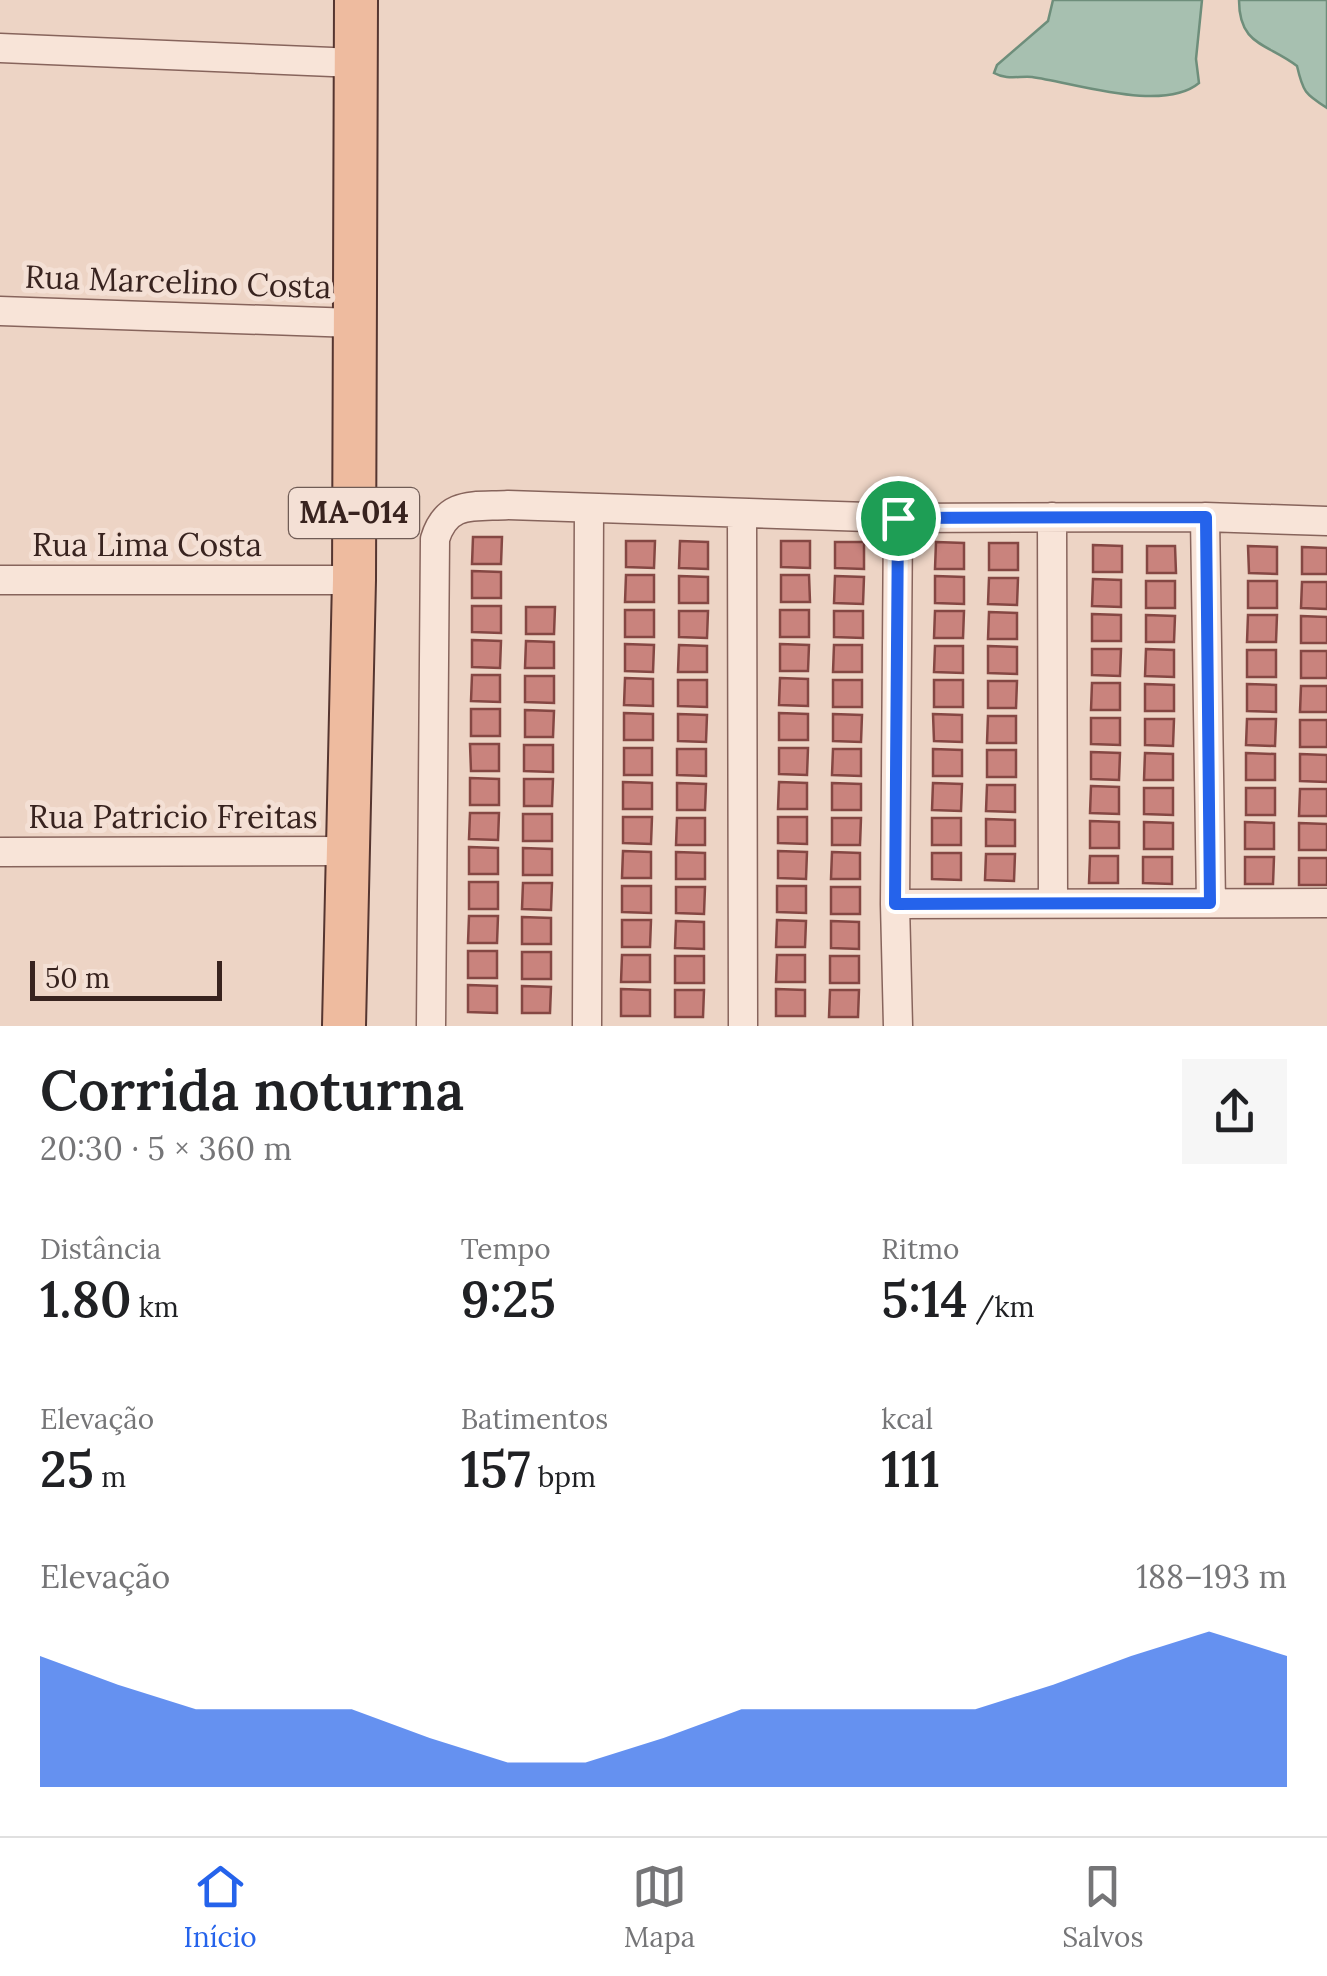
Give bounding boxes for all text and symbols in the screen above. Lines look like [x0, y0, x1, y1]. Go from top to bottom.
street label: Rua Marcelino Costa [24, 256, 332, 307]
pin [856, 476, 941, 561]
road number: MA-014 [289, 488, 419, 538]
icon: arrive [871, 491, 926, 546]
street label: Rua Lima Costa [32, 524, 262, 565]
street label: Rua Patricio Freitas [28, 796, 318, 837]
scale bar [30, 956, 222, 1000]
text: 50 m [45, 960, 110, 996]
text: Corrida noturna [40, 1055, 464, 1125]
button: share [1182, 1059, 1287, 1164]
text: 20:30 · 5 × 360 m [40, 1128, 292, 1169]
text: Distância [40, 1231, 161, 1267]
text: Tempo [461, 1231, 551, 1267]
text: Ritmo [881, 1231, 959, 1267]
text: 1.80 [40, 1267, 131, 1331]
text: 9:25 [461, 1267, 556, 1331]
text: 5:14 [881, 1267, 968, 1331]
text: km [131, 1289, 179, 1325]
text: /km [968, 1289, 1035, 1325]
text: Elevação [40, 1401, 154, 1437]
text: Batimentos [461, 1401, 608, 1437]
text: kcal [881, 1401, 933, 1437]
text: 25 [40, 1437, 94, 1501]
text: 157 [461, 1437, 531, 1501]
text: 111 [881, 1437, 940, 1501]
text: m [94, 1459, 126, 1495]
text: bpm [531, 1459, 596, 1495]
text: Elevação [40, 1556, 170, 1597]
text: 188–193 m [1136, 1556, 1287, 1597]
tab: Início [184, 1859, 257, 1955]
tab: Mapa [624, 1859, 695, 1955]
tab: Salvos [1062, 1859, 1143, 1955]

